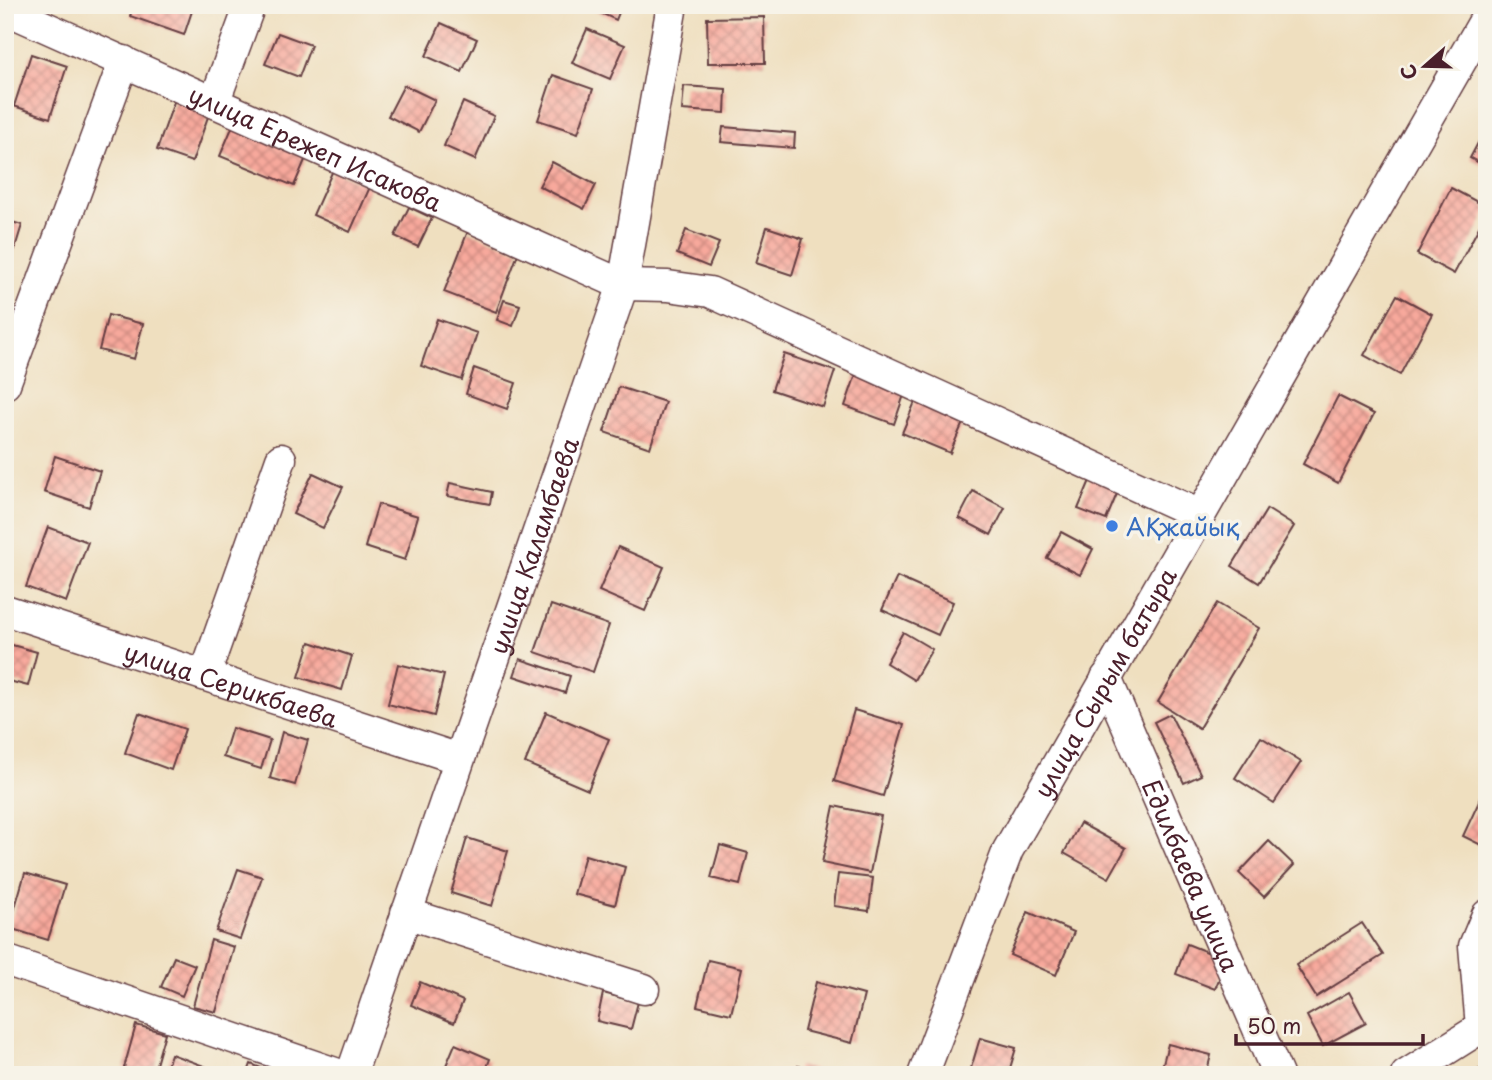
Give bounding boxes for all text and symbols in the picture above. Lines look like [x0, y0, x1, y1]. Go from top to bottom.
north arrow [1390, 32, 1460, 102]
text: С [1392, 61, 1424, 84]
street label: улица Ережеп Исакова [183, 75, 448, 220]
street label: улица Каламбаева [479, 432, 587, 659]
place label: АҚжайық [1126, 508, 1239, 544]
marker: АҚжайық [1104, 518, 1120, 534]
street label: улица Сырым батыра [1024, 561, 1185, 804]
street label: улица Серикбаева [120, 632, 343, 736]
street label: Едилбаева улица [1134, 773, 1249, 977]
scale bar [1236, 1003, 1424, 1047]
text: 50 m [1247, 1009, 1301, 1041]

